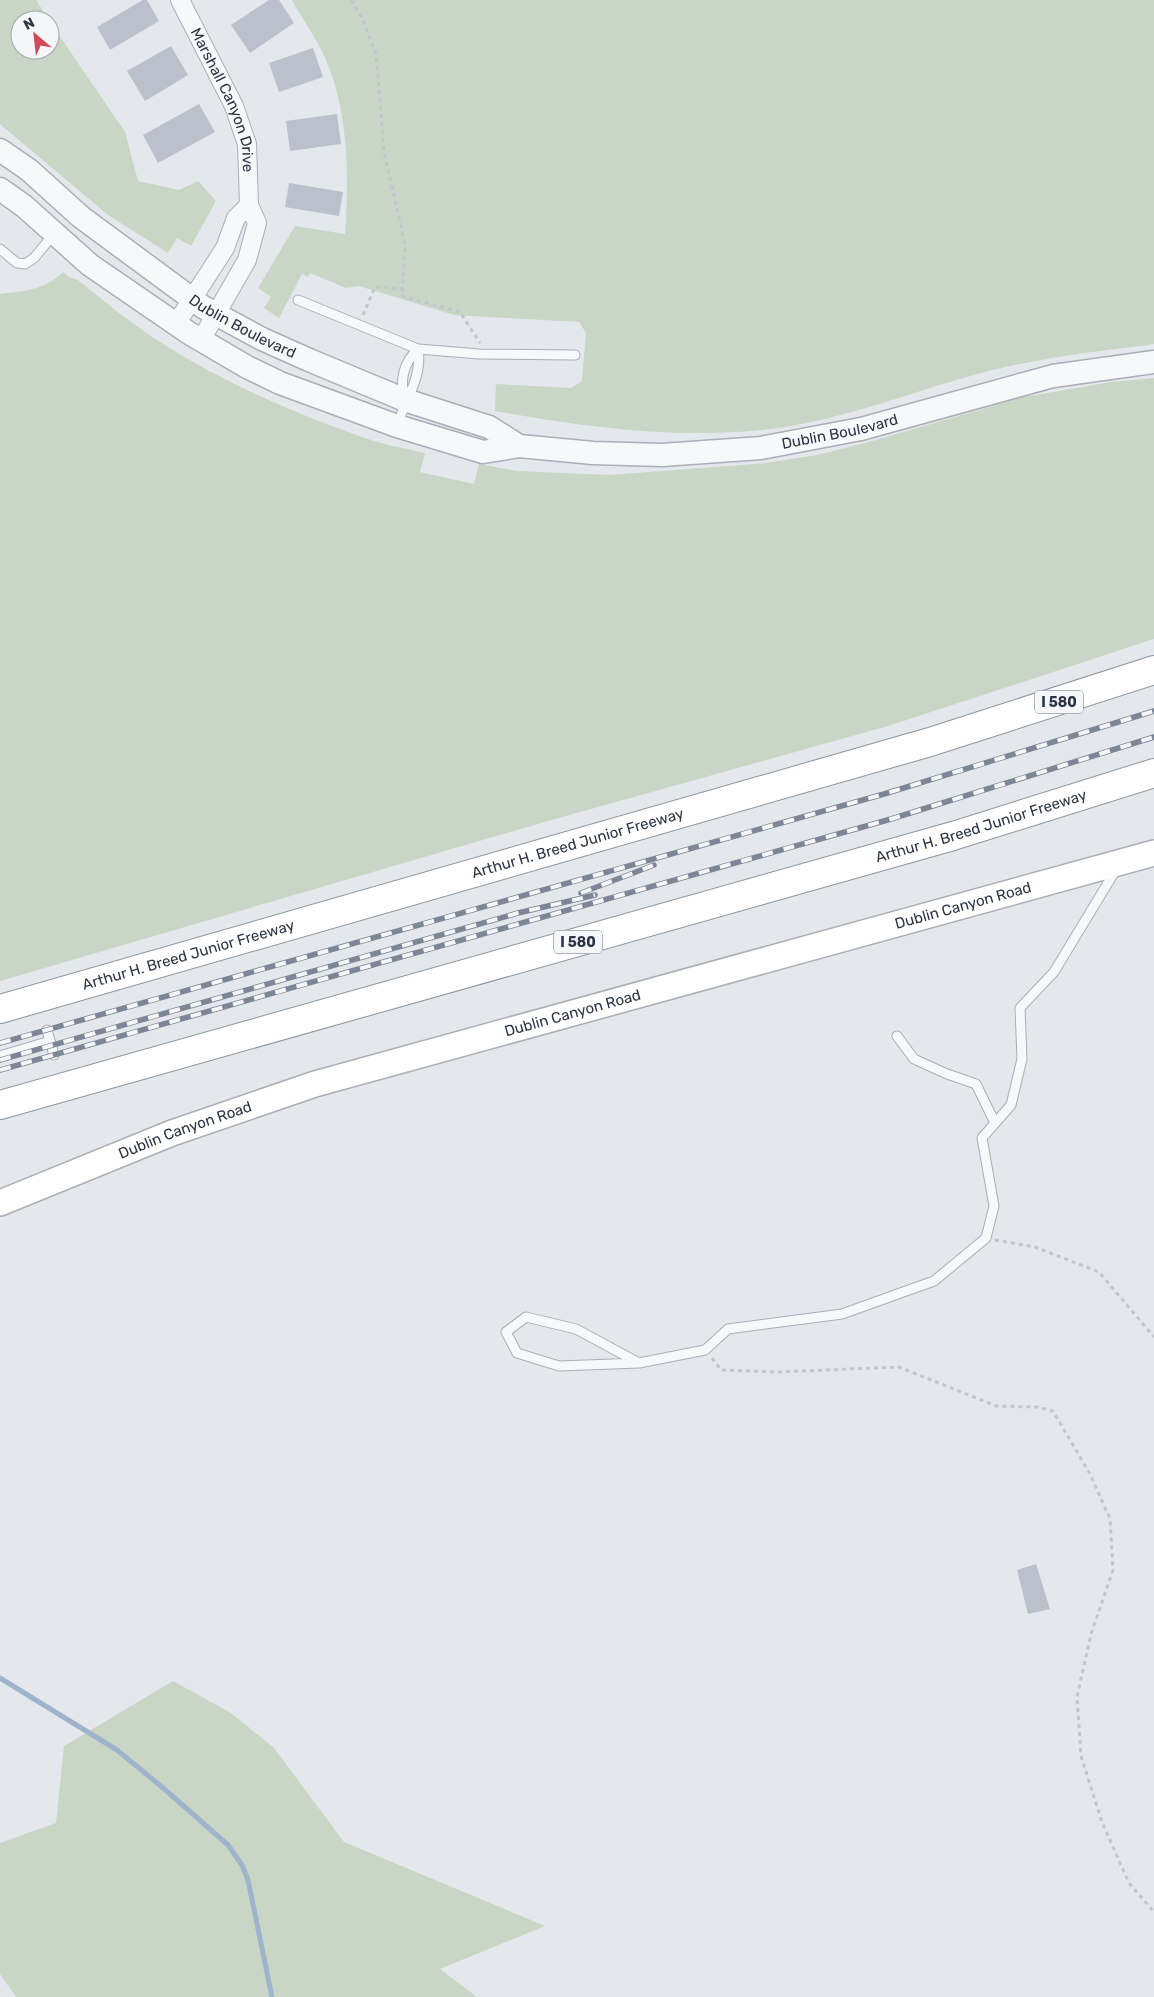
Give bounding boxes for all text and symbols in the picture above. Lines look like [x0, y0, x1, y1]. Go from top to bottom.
north arrow [10, 10, 60, 60]
text: N [21, 14, 38, 34]
street label: Marshall Canyon Drive [187, 25, 257, 172]
street label: Dublin Boulevard [185, 291, 299, 362]
street label: Dublin Boulevard [780, 410, 900, 453]
road number: I 580 [1035, 690, 1083, 714]
street label: Arthur H. Breed Junior Freeway [873, 786, 1089, 866]
street label: Arthur H. Breed Junior Freeway [470, 804, 686, 882]
street label: Dublin Canyon Road [893, 878, 1033, 933]
street label: Arthur H. Breed Junior Freeway [80, 916, 297, 994]
road number: I 580 [554, 930, 602, 954]
street label: Dublin Canyon Road [502, 986, 643, 1040]
street label: Dublin Canyon Road [116, 1097, 254, 1163]

